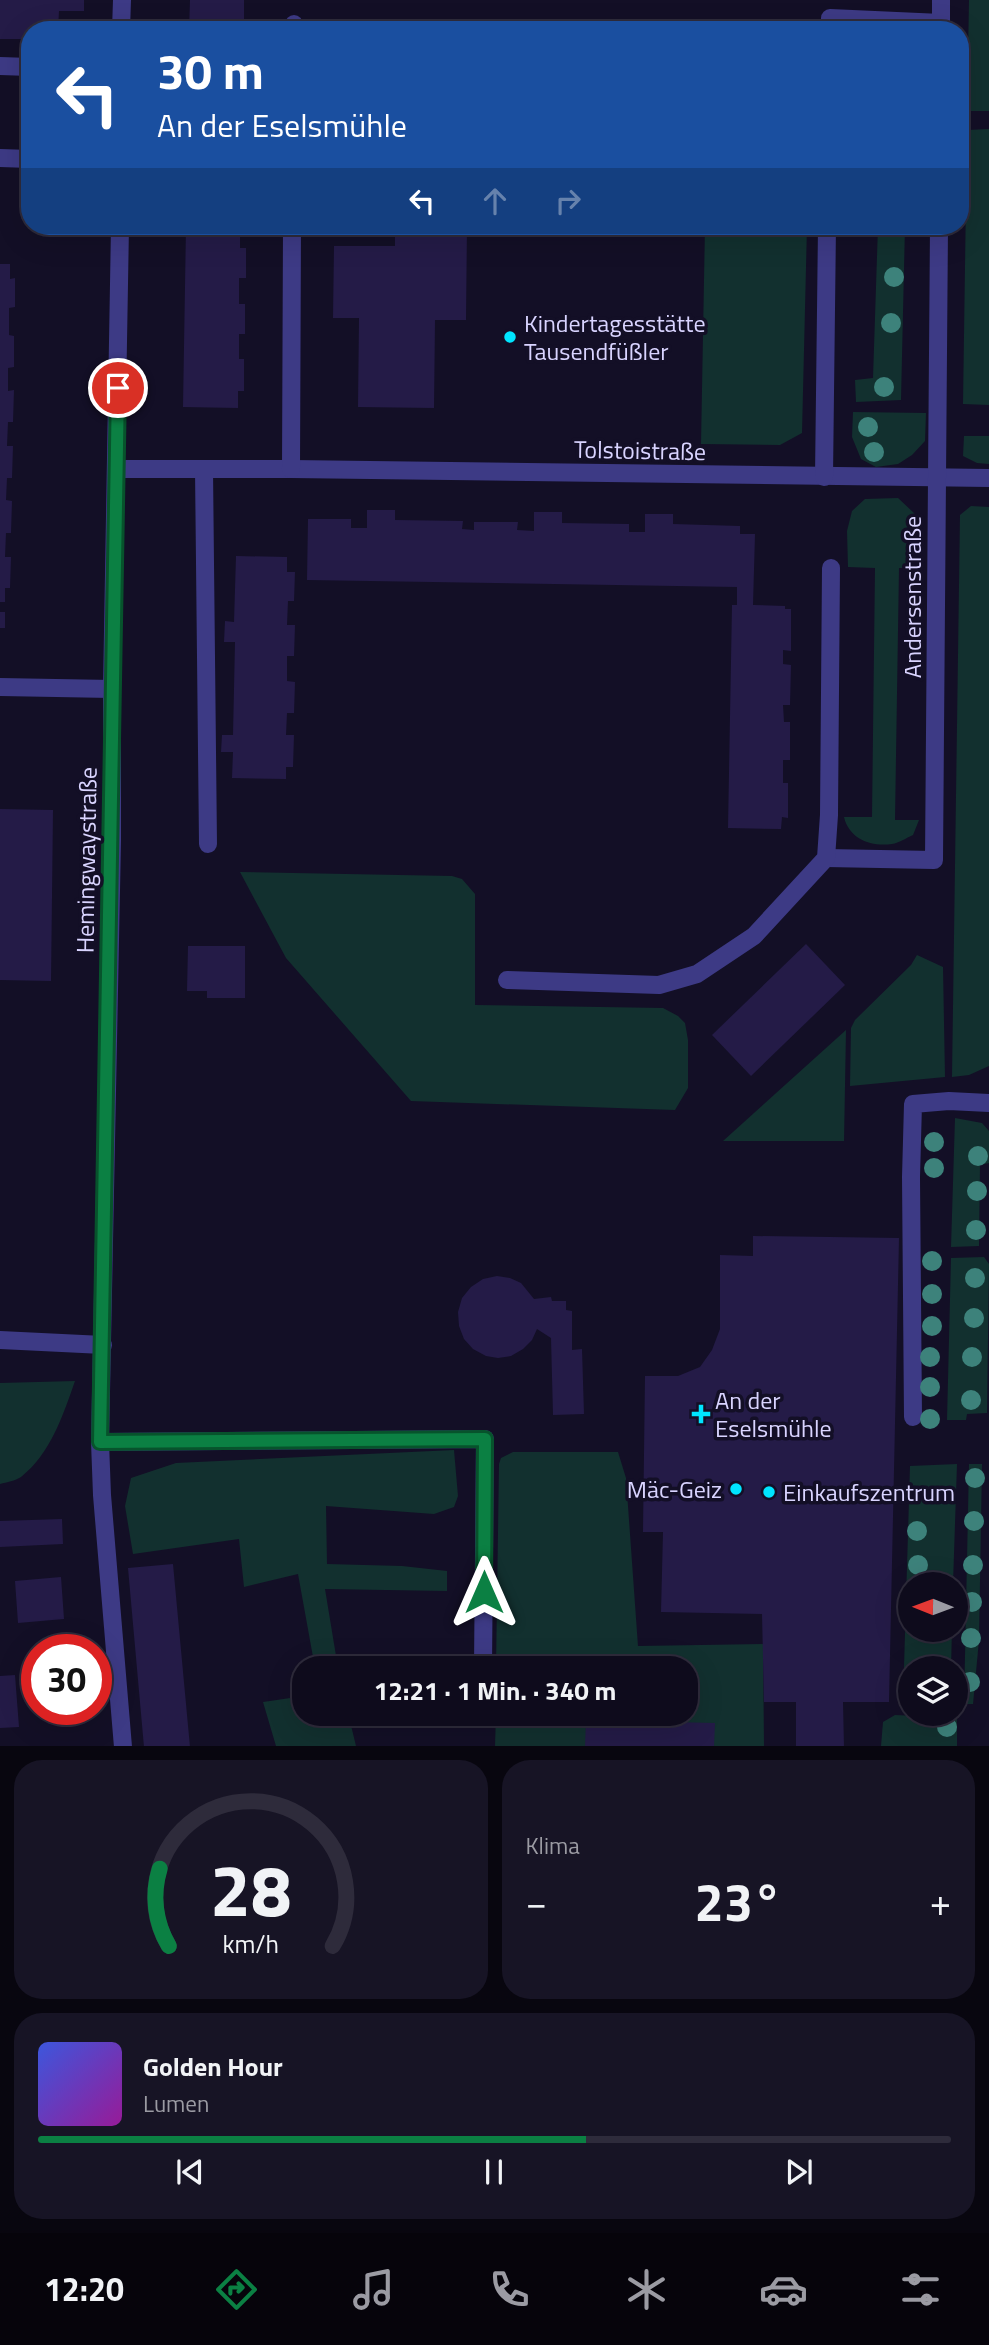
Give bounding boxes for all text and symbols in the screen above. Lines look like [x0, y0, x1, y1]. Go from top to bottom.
text: 30 m [157, 33, 264, 108]
icon: left [42, 49, 133, 140]
text: An der Eselsmühle [157, 101, 407, 149]
icon: left [403, 182, 441, 220]
icon: ahead [476, 182, 514, 220]
icon: right [549, 182, 587, 220]
place label: Kindertagesstätte Tausendfüßler [524, 305, 706, 369]
marker: Kindertagesstätte Tausendfüßler [502, 329, 518, 345]
pin [88, 358, 148, 418]
icon: arrive [99, 369, 137, 407]
street label: Tolstoistraße [574, 431, 706, 469]
street label: Andersenstraße [894, 516, 930, 678]
street label: Hemingwaystraße [66, 767, 106, 953]
place label: An der Eselsmühle [715, 1382, 832, 1446]
marker: An der Eselsmühle [693, 1406, 709, 1422]
place label: Mäc-Geiz [627, 1471, 722, 1507]
place label: Einkaufszentrum [783, 1474, 955, 1510]
marker: Mäc-Geiz [728, 1481, 744, 1497]
marker: Einkaufszentrum [761, 1484, 777, 1500]
position arrow [447, 1555, 521, 1629]
north arrow [898, 1572, 968, 1642]
map controls [898, 1572, 968, 1726]
speed limit sign: 30 [21, 1634, 112, 1725]
button: layers [898, 1656, 968, 1726]
text: 12:21 · 1 Min. · 340 m [374, 1671, 616, 1710]
text: Klima [526, 1828, 580, 1863]
text: 28 [210, 1834, 292, 1944]
text: 23° [695, 1862, 782, 1941]
text: − [526, 1873, 547, 1931]
text: + [930, 1873, 951, 1931]
text: km/h [222, 1924, 279, 1962]
text: Golden Hour [143, 2047, 283, 2086]
text: Lumen [143, 2086, 209, 2121]
icon: previous [171, 2153, 209, 2191]
icon: pause [475, 2153, 513, 2191]
icon: next [780, 2153, 818, 2191]
text: 12:20 [44, 2265, 124, 2313]
icon: directions [212, 2265, 261, 2314]
icon: music [349, 2265, 398, 2314]
icon: phone [485, 2265, 534, 2314]
icon: climate [622, 2265, 671, 2314]
icon: car [759, 2265, 808, 2314]
icon: filters [896, 2265, 945, 2314]

